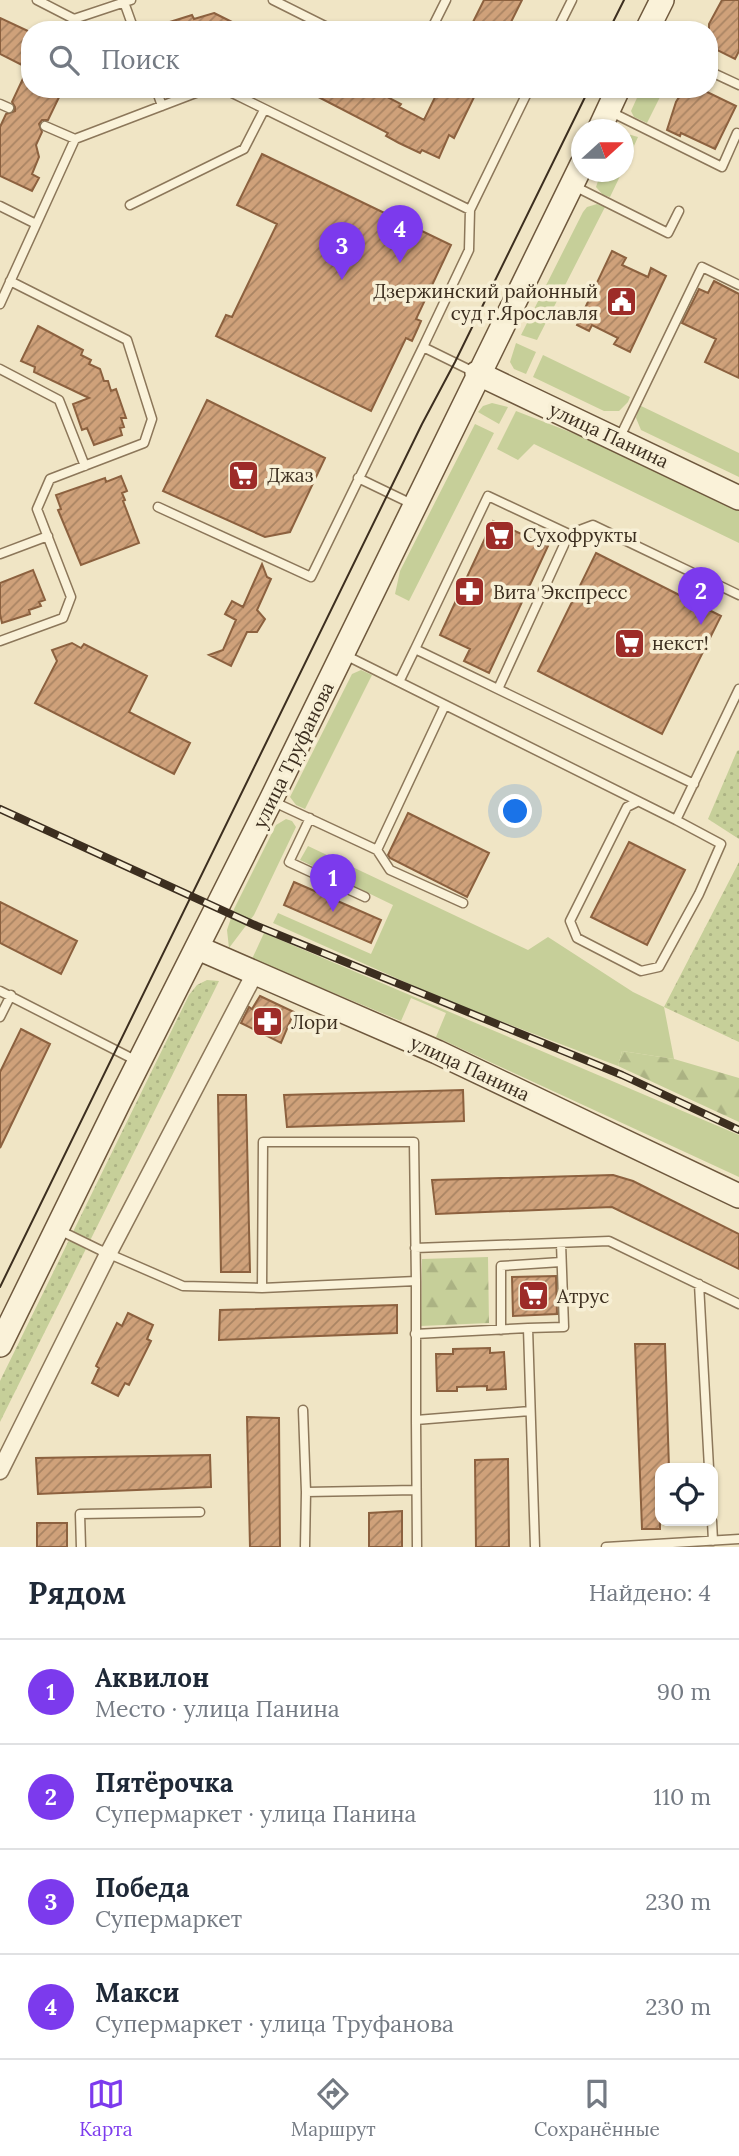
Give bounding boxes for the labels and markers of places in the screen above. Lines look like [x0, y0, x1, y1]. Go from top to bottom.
pin: 4 [377, 205, 423, 263]
pin: 3 [319, 222, 365, 280]
place label: Дзержинский районный суд г.Ярославля [373, 279, 598, 325]
public building icon: Дзержинский районный суд г.Ярославля [604, 285, 638, 319]
supermarket icon: Джаз [227, 458, 261, 492]
place label: Джаз [267, 463, 314, 487]
supermarket icon: Сухофрукты [483, 518, 517, 552]
place label: Сухофрукты [523, 523, 637, 547]
pin: 2 [678, 567, 724, 625]
pharmacy icon: Вита Экспресс [453, 575, 487, 609]
place label: Вита Экспресс [493, 580, 628, 604]
supermarket icon: некст! [612, 626, 646, 660]
place label: некст! [652, 631, 709, 655]
pin: 1 [310, 854, 356, 912]
pharmacy icon: Лори [251, 1005, 285, 1039]
place label: Лори [291, 1010, 338, 1034]
supermarket icon: Атрус [517, 1279, 551, 1313]
place label: Атрус [556, 1284, 609, 1308]

